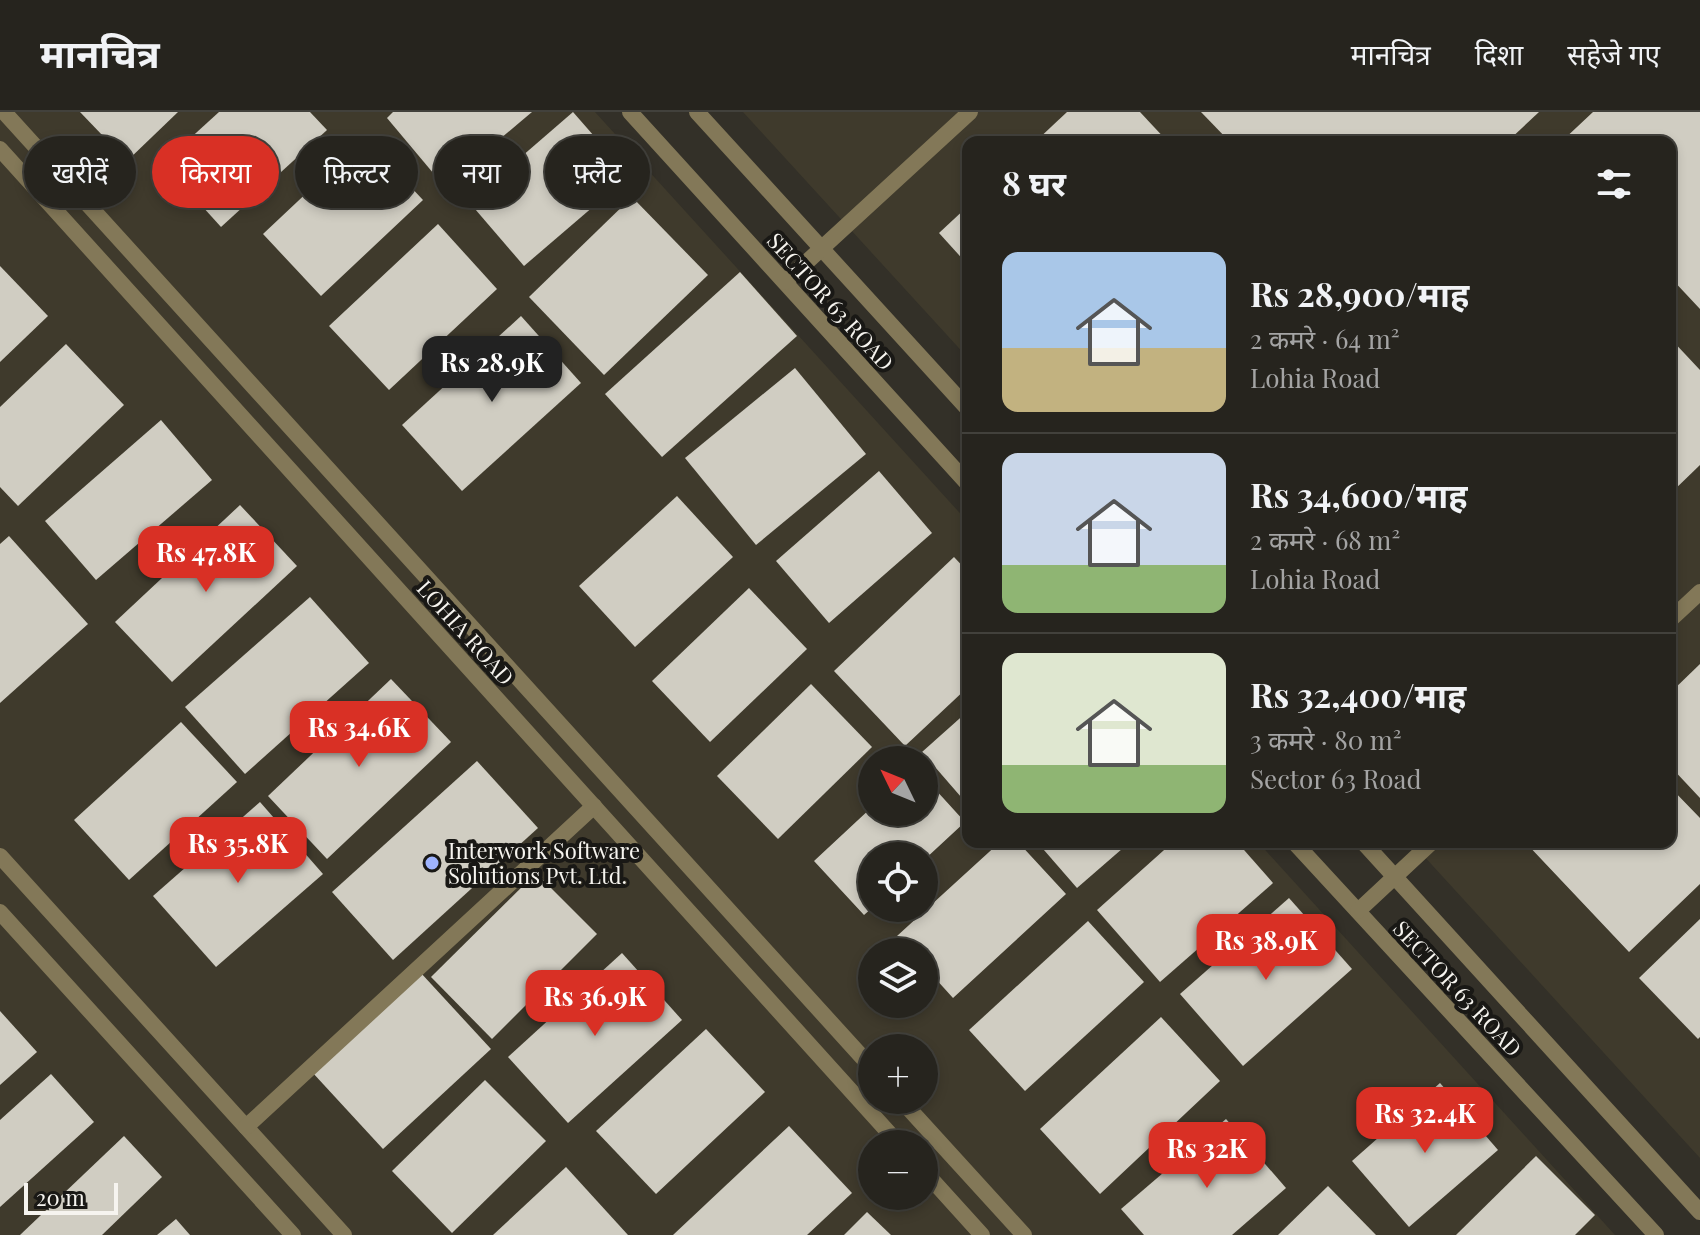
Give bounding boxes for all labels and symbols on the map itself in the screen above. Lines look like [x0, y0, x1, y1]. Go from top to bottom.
street label: SECTOR 63 ROAD [761, 226, 901, 376]
pin: Rs 28.9K [409, 336, 575, 404]
pin: Rs 47.8K [123, 526, 289, 594]
street label: LOHIA ROAD [411, 573, 521, 691]
pin: Rs 34.6K [276, 701, 442, 769]
north arrow [858, 746, 938, 826]
pin: Rs 35.8K [155, 817, 321, 885]
place label: Interwork Software Solutions Pvt. Ltd. [448, 835, 640, 890]
marker: Interwork Software Solutions Pvt. Ltd. [423, 854, 441, 872]
street label: SECTOR 63 ROAD [1387, 913, 1529, 1063]
pin: Rs 38.9K [1183, 914, 1349, 982]
pin: Rs 36.9K [512, 970, 678, 1038]
pin: Rs 32.4K [1342, 1087, 1508, 1155]
pin: Rs 32K [1142, 1122, 1272, 1190]
scale bar [24, 1179, 118, 1215]

